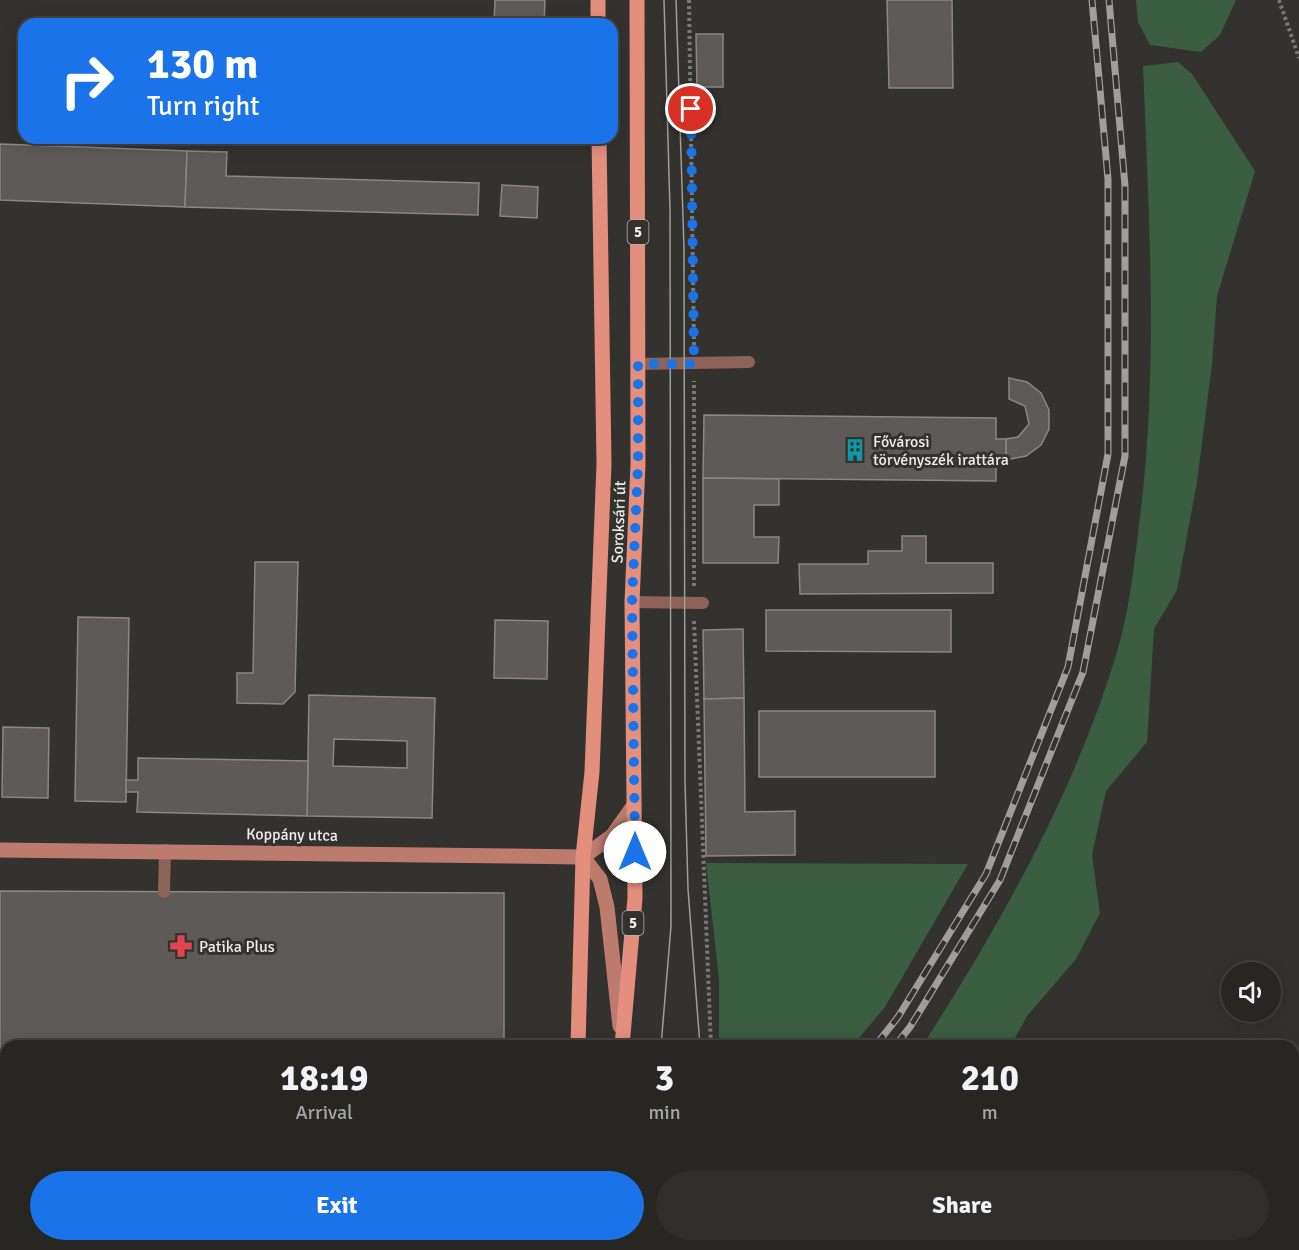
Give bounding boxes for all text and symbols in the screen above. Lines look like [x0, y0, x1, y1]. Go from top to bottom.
text: 130 m [147, 39, 258, 90]
icon: right [48, 42, 126, 120]
pin [665, 83, 716, 134]
text: Turn right [147, 90, 260, 123]
icon: arrive [674, 92, 707, 125]
road number: 5 [628, 220, 648, 244]
place label: Fővárosi törvényszék irattára [873, 432, 1009, 470]
building icon: Fővárosi törvényszék irattára [842, 437, 868, 463]
street label: Soroksári út [608, 480, 630, 564]
position arrow [603, 820, 667, 884]
street label: Koppány utca [246, 824, 338, 846]
road number: 5 [622, 911, 644, 935]
pharmacy icon: Patika Plus [168, 933, 194, 959]
place label: Patika Plus [199, 937, 275, 957]
map controls [1221, 962, 1281, 1022]
button: sound [1221, 962, 1281, 1022]
text: 18:19 [280, 1056, 368, 1101]
text: 3 [655, 1056, 674, 1101]
text: 210 [961, 1056, 1019, 1101]
text: Arrival [295, 1100, 353, 1125]
text: min [648, 1100, 681, 1125]
text: m [982, 1100, 998, 1125]
button: Exit [30, 1171, 644, 1240]
button: Share [656, 1171, 1269, 1240]

